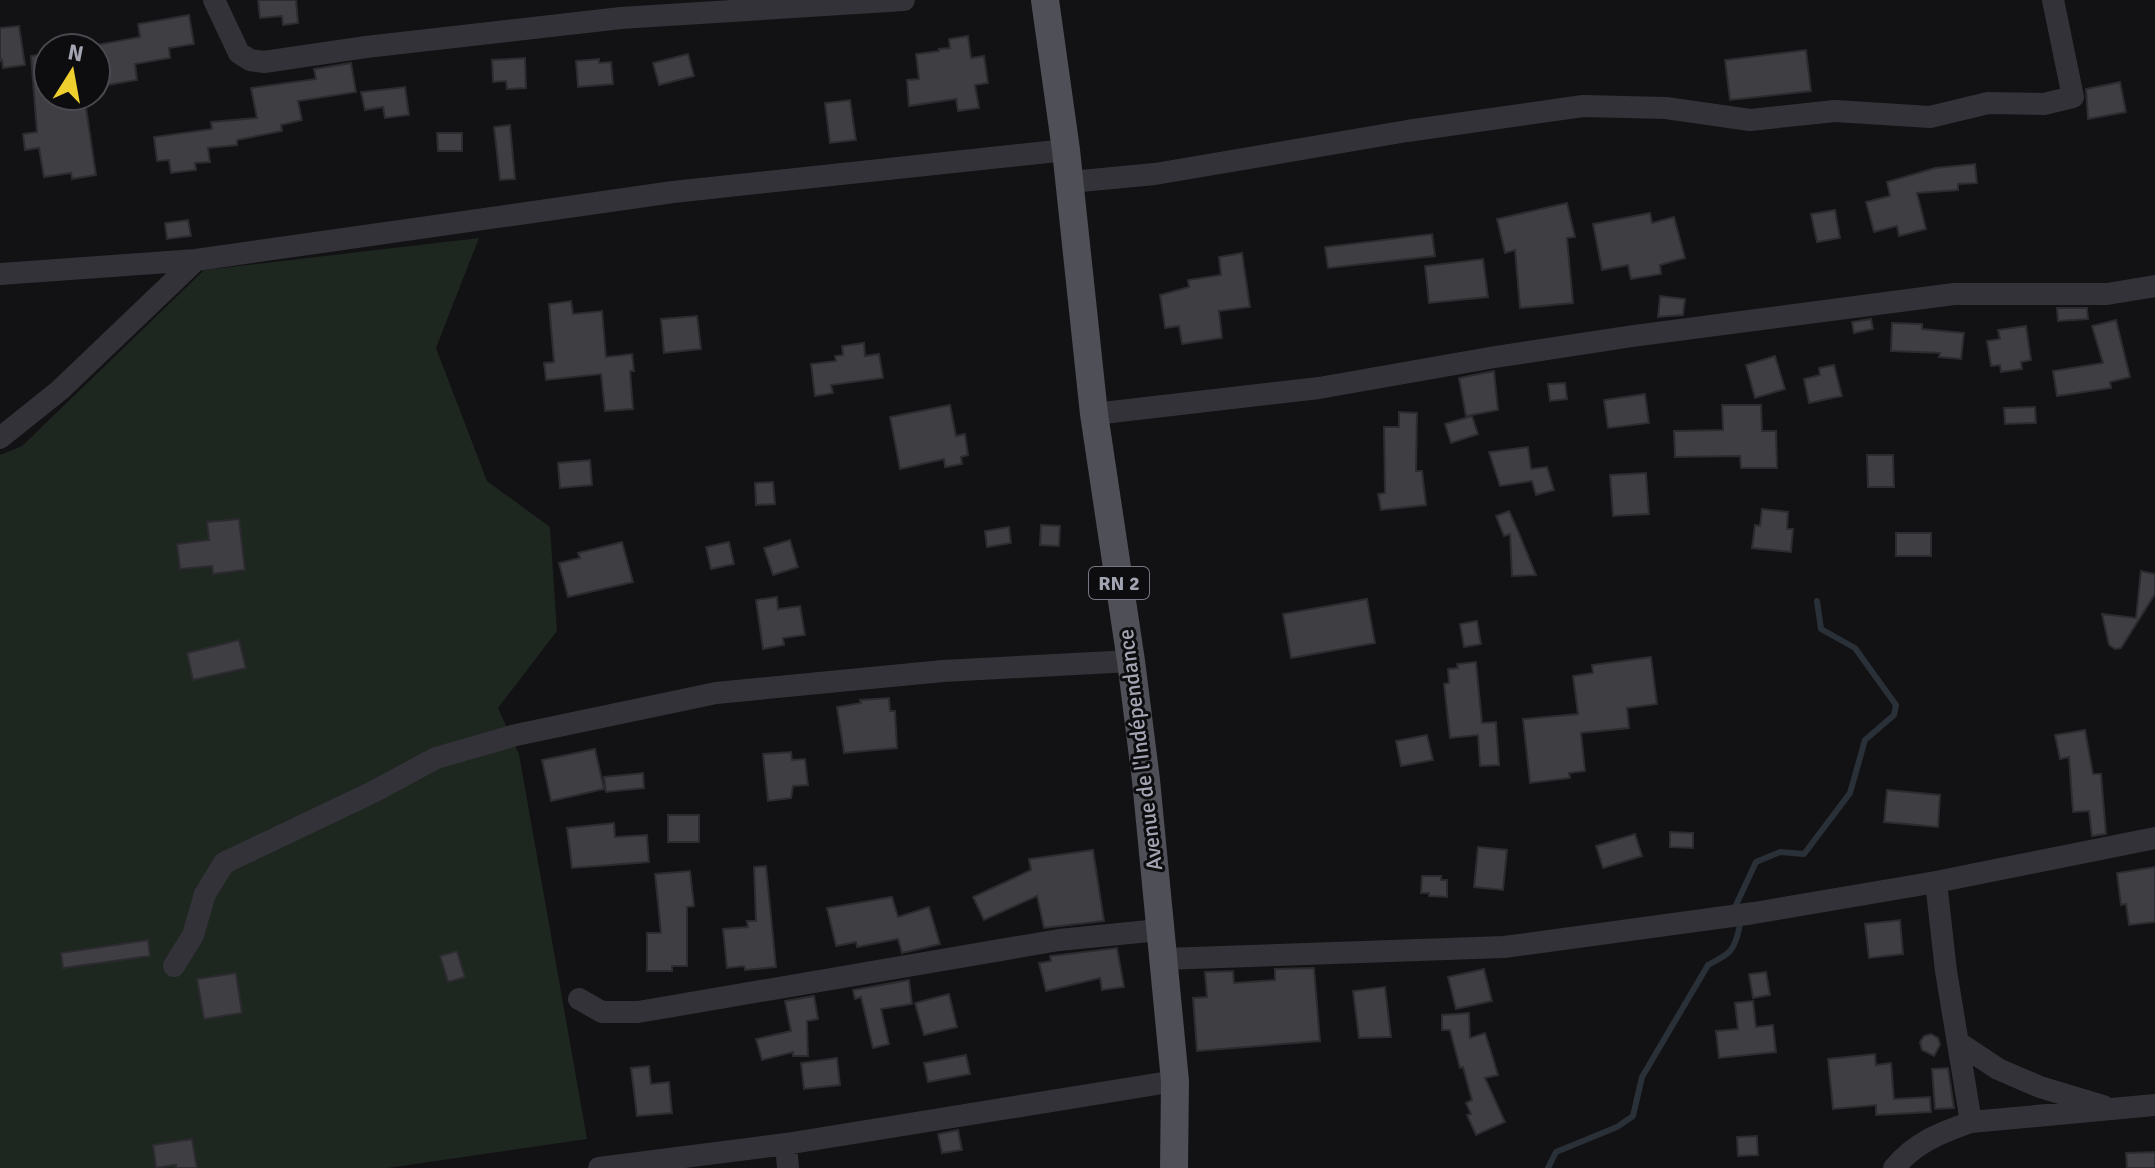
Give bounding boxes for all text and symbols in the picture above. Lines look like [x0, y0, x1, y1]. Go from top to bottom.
north arrow [32, 32, 112, 112]
text: N [66, 38, 86, 68]
road number: RN 2 [1089, 567, 1149, 599]
street label: Avenue de l'Indépendance [1112, 628, 1168, 872]

